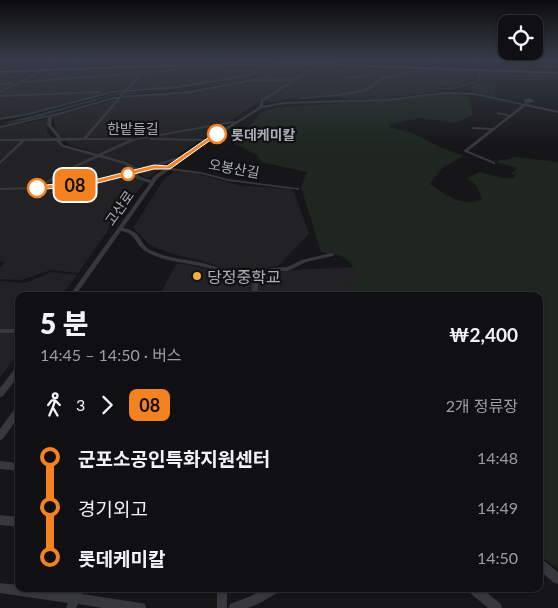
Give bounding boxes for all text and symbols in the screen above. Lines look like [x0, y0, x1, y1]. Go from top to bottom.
map controls [498, 15, 543, 60]
button: locate [498, 15, 543, 60]
street label: 한밭들길 [107, 120, 159, 137]
marker: 롯데케미칼 [207, 124, 227, 144]
place label: 롯데케미칼 [231, 126, 296, 143]
street label: 오봉산길 [207, 155, 261, 181]
unlabelled marker [121, 167, 135, 181]
line badge: 08 [52, 169, 98, 201]
text: 08 [65, 174, 85, 196]
unlabelled marker [27, 178, 47, 198]
street label: 고산로 [101, 187, 137, 229]
place label: 당정중학교 [207, 267, 281, 286]
marker: 당정중학교 [191, 270, 203, 282]
text: 5 분 [40, 306, 88, 340]
text: ₩2,400 [449, 323, 518, 346]
text: 14:45 – 14:50 · 버스 [40, 345, 182, 364]
icon: walk [40, 391, 68, 419]
icon: forward [93, 391, 121, 419]
text: 08 [139, 394, 160, 416]
text: 3 [76, 395, 85, 414]
text: 2개 정류장 [446, 396, 518, 415]
text: 군포소공인특화지원센터 [78, 447, 270, 470]
text: 14:48 [477, 448, 518, 467]
text: 경기외고 [78, 497, 148, 520]
text: 14:49 [477, 498, 518, 517]
text: 롯데케미칼 [78, 547, 165, 570]
text: 14:50 [477, 548, 518, 567]

